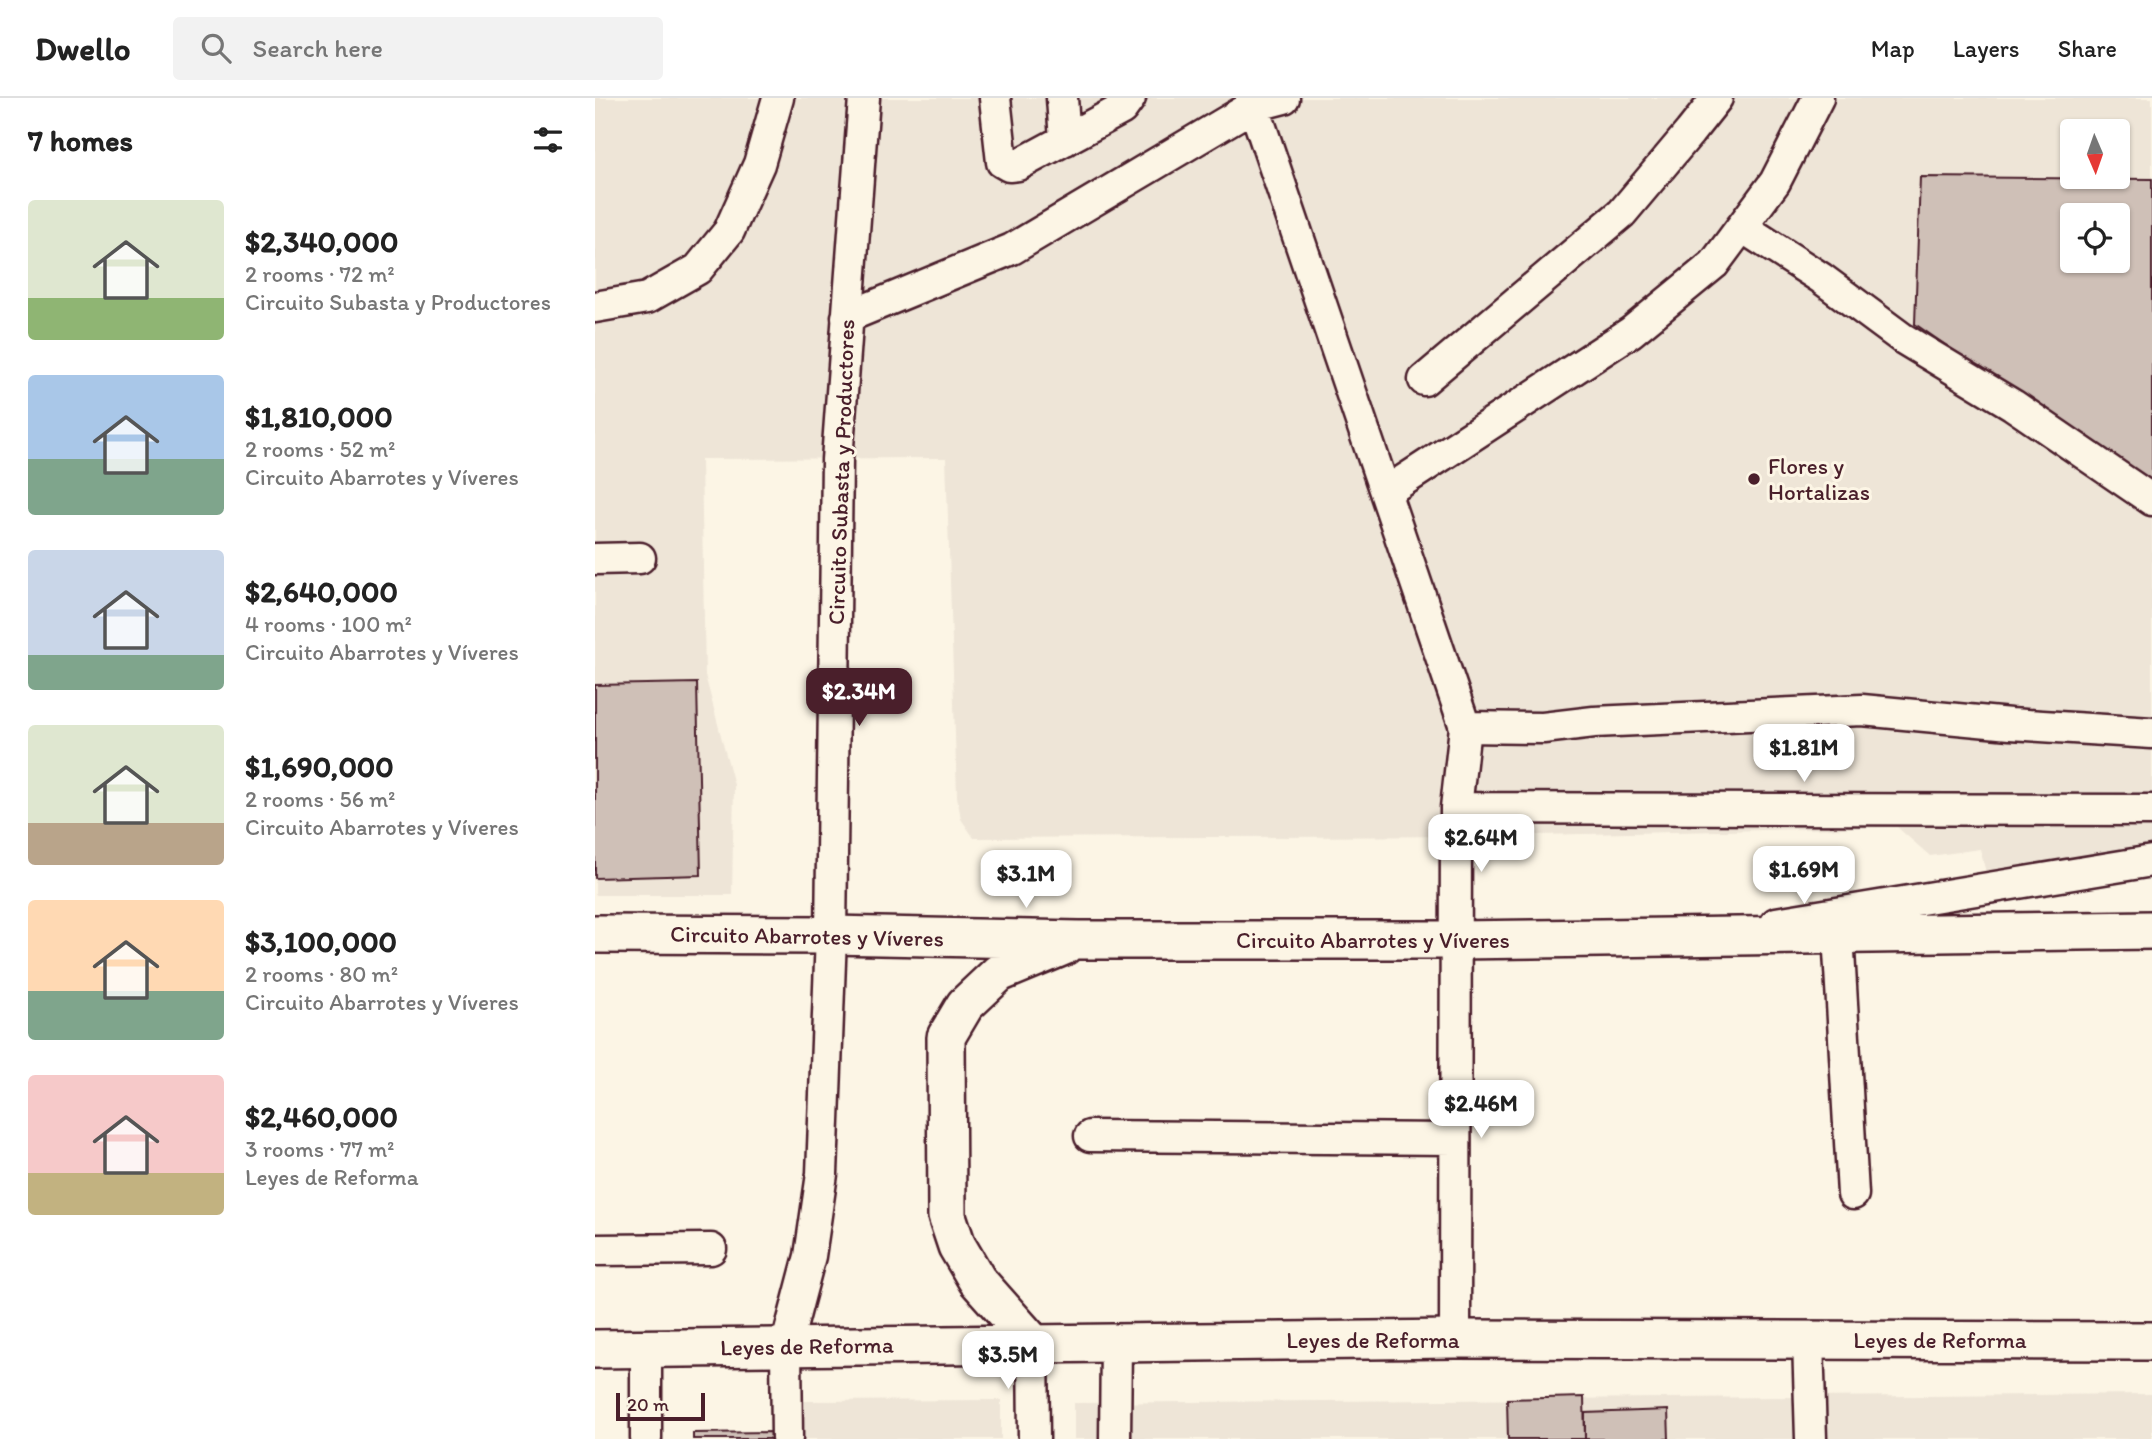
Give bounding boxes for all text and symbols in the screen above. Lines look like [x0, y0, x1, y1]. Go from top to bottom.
search box [173, 17, 663, 80]
text: Dwello [35, 29, 131, 68]
icon: search [197, 29, 235, 67]
text: Search here [253, 32, 383, 64]
text: Map [1871, 34, 1915, 63]
text: Layers [1953, 34, 2020, 63]
text: Share [2058, 34, 2117, 63]
north arrow [2060, 119, 2130, 189]
map controls [2060, 119, 2130, 273]
icon: filters [529, 121, 567, 159]
text: 7 homes [28, 122, 133, 159]
button: locate [2060, 203, 2130, 273]
text: $2,340,000 [245, 223, 399, 260]
icon: home [84, 228, 168, 312]
text: 2 rooms · 72 m² [245, 260, 395, 288]
text: Circuito Subasta y Productores [245, 288, 551, 316]
street label: Circuito Subasta y Productores [822, 319, 860, 625]
text: $1,810,000 [245, 398, 393, 435]
icon: home [84, 403, 168, 487]
text: 2 rooms · 52 m² [245, 435, 395, 463]
place label: Flores y Hortalizas [1768, 452, 1870, 506]
text: Circuito Abarrotes y Víveres [245, 463, 519, 491]
marker: Flores y Hortalizas [1746, 471, 1762, 487]
text: $2,640,000 [245, 573, 398, 610]
icon: home [84, 578, 168, 662]
text: 4 rooms · 100 m² [245, 610, 412, 638]
text: Circuito Abarrotes y Víveres [245, 638, 519, 666]
pin: $2.34M [802, 668, 916, 728]
text: $2.34M [822, 677, 896, 705]
pin: $1.81M [1747, 724, 1861, 784]
text: $1.81M [1769, 733, 1839, 761]
text: $1,690,000 [245, 748, 394, 785]
icon: home [84, 753, 168, 837]
text: 2 rooms · 56 m² [245, 785, 396, 813]
text: Circuito Abarrotes y Víveres [245, 813, 519, 841]
pin: $2.64M [1424, 814, 1538, 874]
text: $2.64M [1444, 823, 1518, 851]
pin: $1.69M [1747, 846, 1861, 906]
pin: $3.1M [977, 850, 1075, 910]
text: $1.69M [1769, 855, 1839, 883]
text: $3.1M [997, 859, 1055, 887]
street label: Circuito Abarrotes y Víveres [670, 920, 944, 952]
text: $3,100,000 [245, 923, 397, 960]
street label: Circuito Abarrotes y Víveres [1236, 926, 1510, 954]
icon: home [84, 928, 168, 1012]
text: 2 rooms · 80 m² [245, 960, 398, 988]
text: Circuito Abarrotes y Víveres [245, 988, 519, 1016]
pin: $2.46M [1424, 1080, 1538, 1140]
text: $2.46M [1444, 1089, 1518, 1117]
text: $2,460,000 [245, 1098, 398, 1135]
icon: home [84, 1103, 168, 1187]
text: 3 rooms · 77 m² [245, 1135, 395, 1163]
text: Leyes de Reforma [245, 1163, 419, 1191]
street label: Leyes de Reforma [1286, 1326, 1460, 1354]
street label: Leyes de Reforma [1853, 1326, 2027, 1354]
street label: Leyes de Reforma [720, 1330, 894, 1362]
pin: $3.5M [959, 1332, 1057, 1391]
text: $3.5M [978, 1340, 1038, 1368]
scale bar [616, 1390, 705, 1422]
text: 20 m [627, 1393, 669, 1416]

